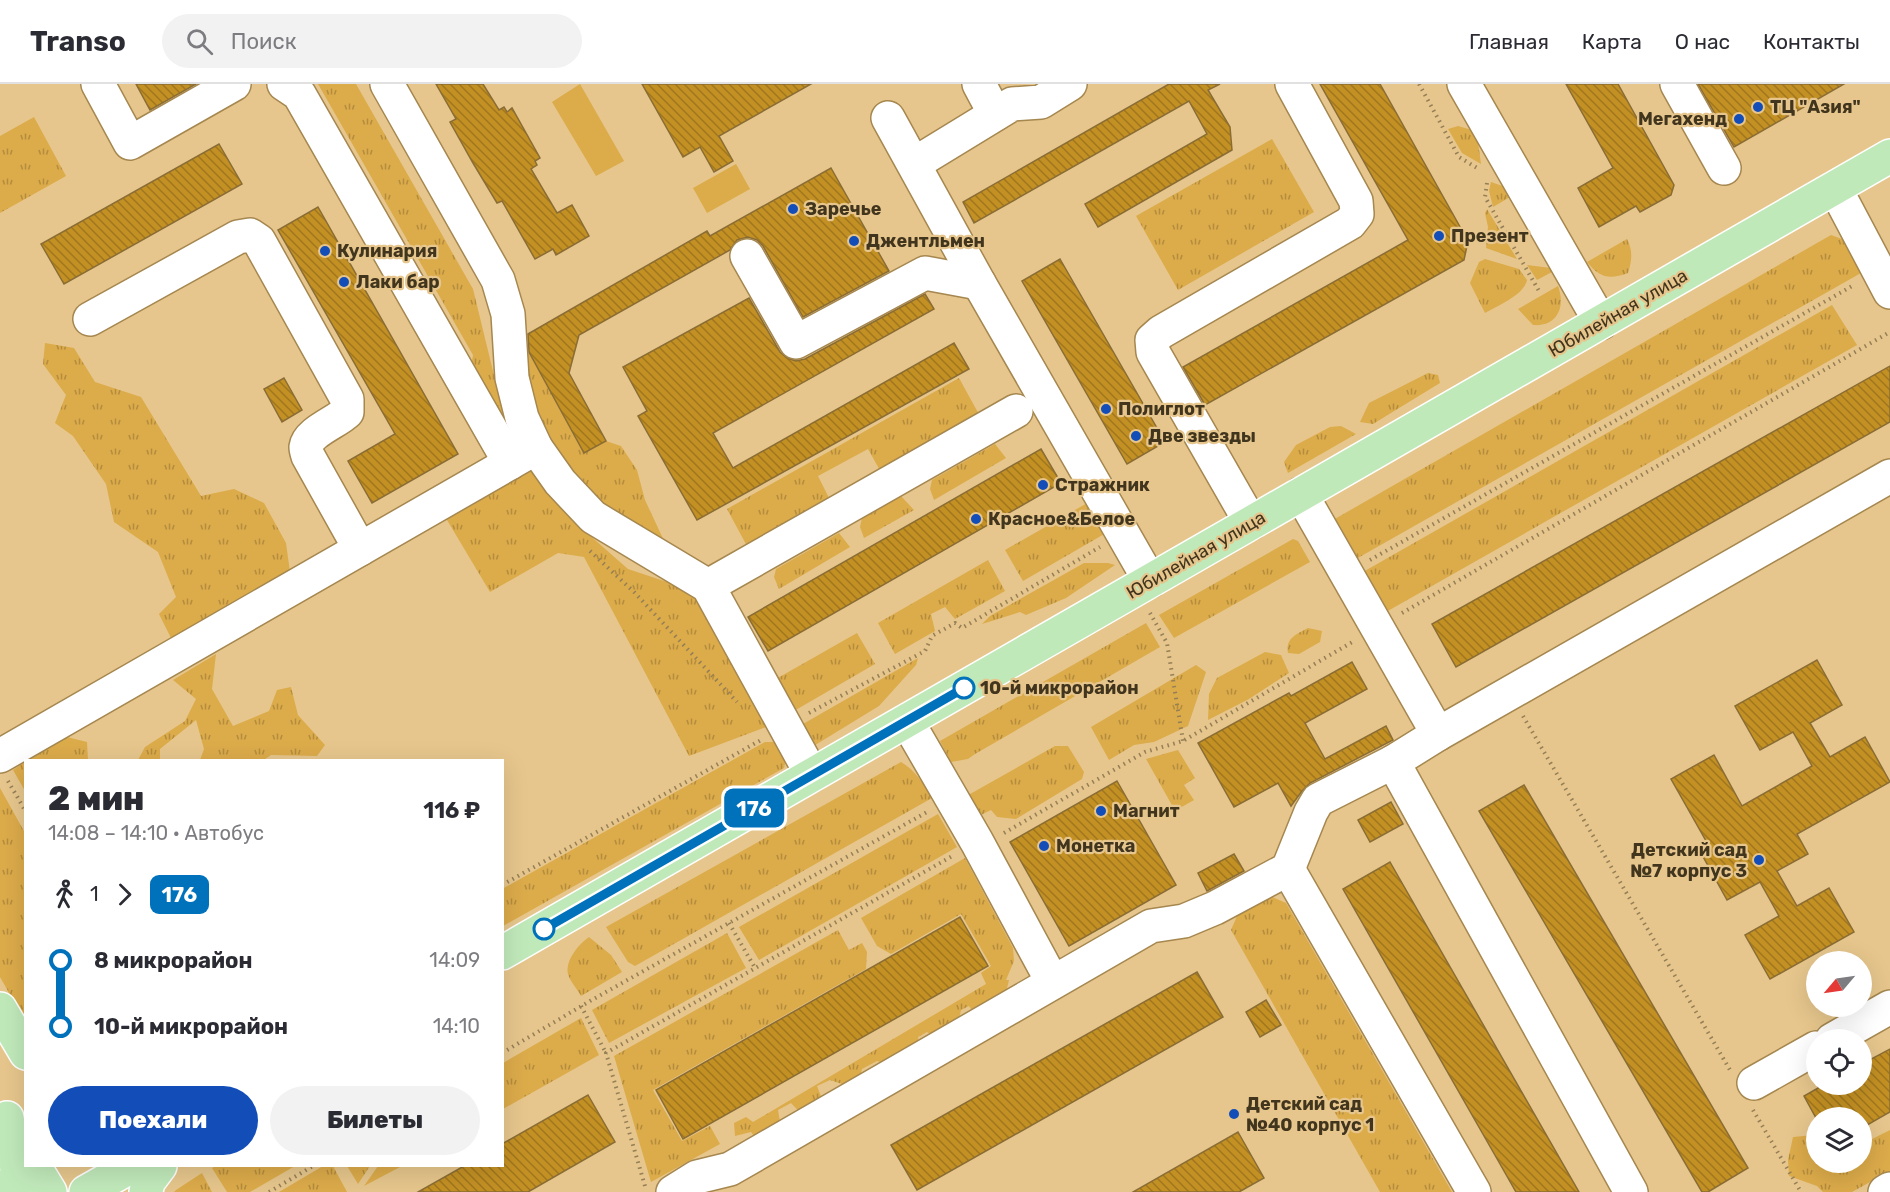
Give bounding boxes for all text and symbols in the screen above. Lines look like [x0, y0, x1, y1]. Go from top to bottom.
search box [162, 14, 582, 68]
text: Transo [30, 25, 126, 58]
icon: search [183, 25, 216, 58]
text: Поиск [231, 28, 296, 55]
text: Главная [1469, 29, 1549, 54]
text: Карта [1582, 29, 1642, 54]
text: О нас [1675, 29, 1730, 54]
text: Контакты [1763, 29, 1860, 54]
place label: ТЦ "Азия" [1770, 96, 1861, 118]
marker: ТЦ "Азия" [1751, 100, 1765, 114]
place label: Мегахенд [1638, 108, 1727, 130]
marker: Мегахенд [1732, 112, 1746, 126]
place label: Заречье [805, 198, 882, 220]
marker: Заречье [786, 202, 800, 216]
place label: Презент [1451, 225, 1529, 247]
marker: Презент [1432, 229, 1446, 243]
place label: Джентльмен [866, 230, 985, 252]
marker: Джентльмен [847, 234, 861, 248]
place label: Кулинария [337, 240, 437, 262]
marker: Кулинария [318, 244, 332, 258]
street label: Юбилейная улица [1545, 264, 1691, 362]
place label: Лаки бар [356, 271, 440, 293]
marker: Лаки бар [337, 275, 351, 289]
place label: Полиглот [1118, 398, 1205, 420]
marker: Полиглот [1099, 402, 1113, 416]
place label: Две звезды [1148, 425, 1256, 447]
marker: Две звезды [1129, 429, 1143, 443]
place label: Стражник [1055, 474, 1150, 496]
marker: Стражник [1036, 478, 1050, 492]
street label: Юбилейная улица [1123, 506, 1269, 604]
place label: Красное&Белое [988, 508, 1135, 530]
marker: Красное&Белое [969, 512, 983, 526]
marker: 10-й микрорайон [953, 677, 975, 699]
place label: 10-й микрорайон [980, 677, 1139, 699]
text: 2 мин [48, 779, 144, 818]
line badge: 176 [720, 788, 789, 828]
text: 176 [736, 796, 772, 821]
text: 116 ₽ [423, 797, 480, 824]
place label: Магнит [1113, 800, 1180, 822]
marker: Магнит [1094, 804, 1108, 818]
text: 14:08 – 14:10 · Автобус [48, 821, 264, 845]
place label: Монетка [1056, 835, 1135, 857]
marker: Монетка [1037, 839, 1051, 853]
place label: Детский сад №7 корпус 3 [1630, 839, 1747, 882]
marker: Детский сад №7 корпус 3 [1752, 853, 1766, 867]
icon: walk [48, 878, 81, 911]
icon: forward [108, 878, 141, 911]
text: 1 [90, 882, 99, 906]
text: 176 [162, 882, 197, 907]
unlabelled marker [533, 918, 555, 940]
text: 8 микрорайон [94, 947, 253, 974]
text: 14:09 [429, 948, 480, 972]
north arrow [1806, 951, 1872, 1017]
map controls [1806, 951, 1872, 1173]
text: 10-й микрорайон [94, 1013, 288, 1040]
text: 14:10 [433, 1014, 480, 1038]
button: locate [1806, 1029, 1872, 1095]
button: Поехали [48, 1086, 258, 1155]
button: Билеты [270, 1086, 480, 1155]
place label: Детский сад №40 корпус 1 [1246, 1093, 1374, 1136]
marker: Детский сад №40 корпус 1 [1227, 1107, 1241, 1121]
button: layers [1806, 1107, 1872, 1173]

